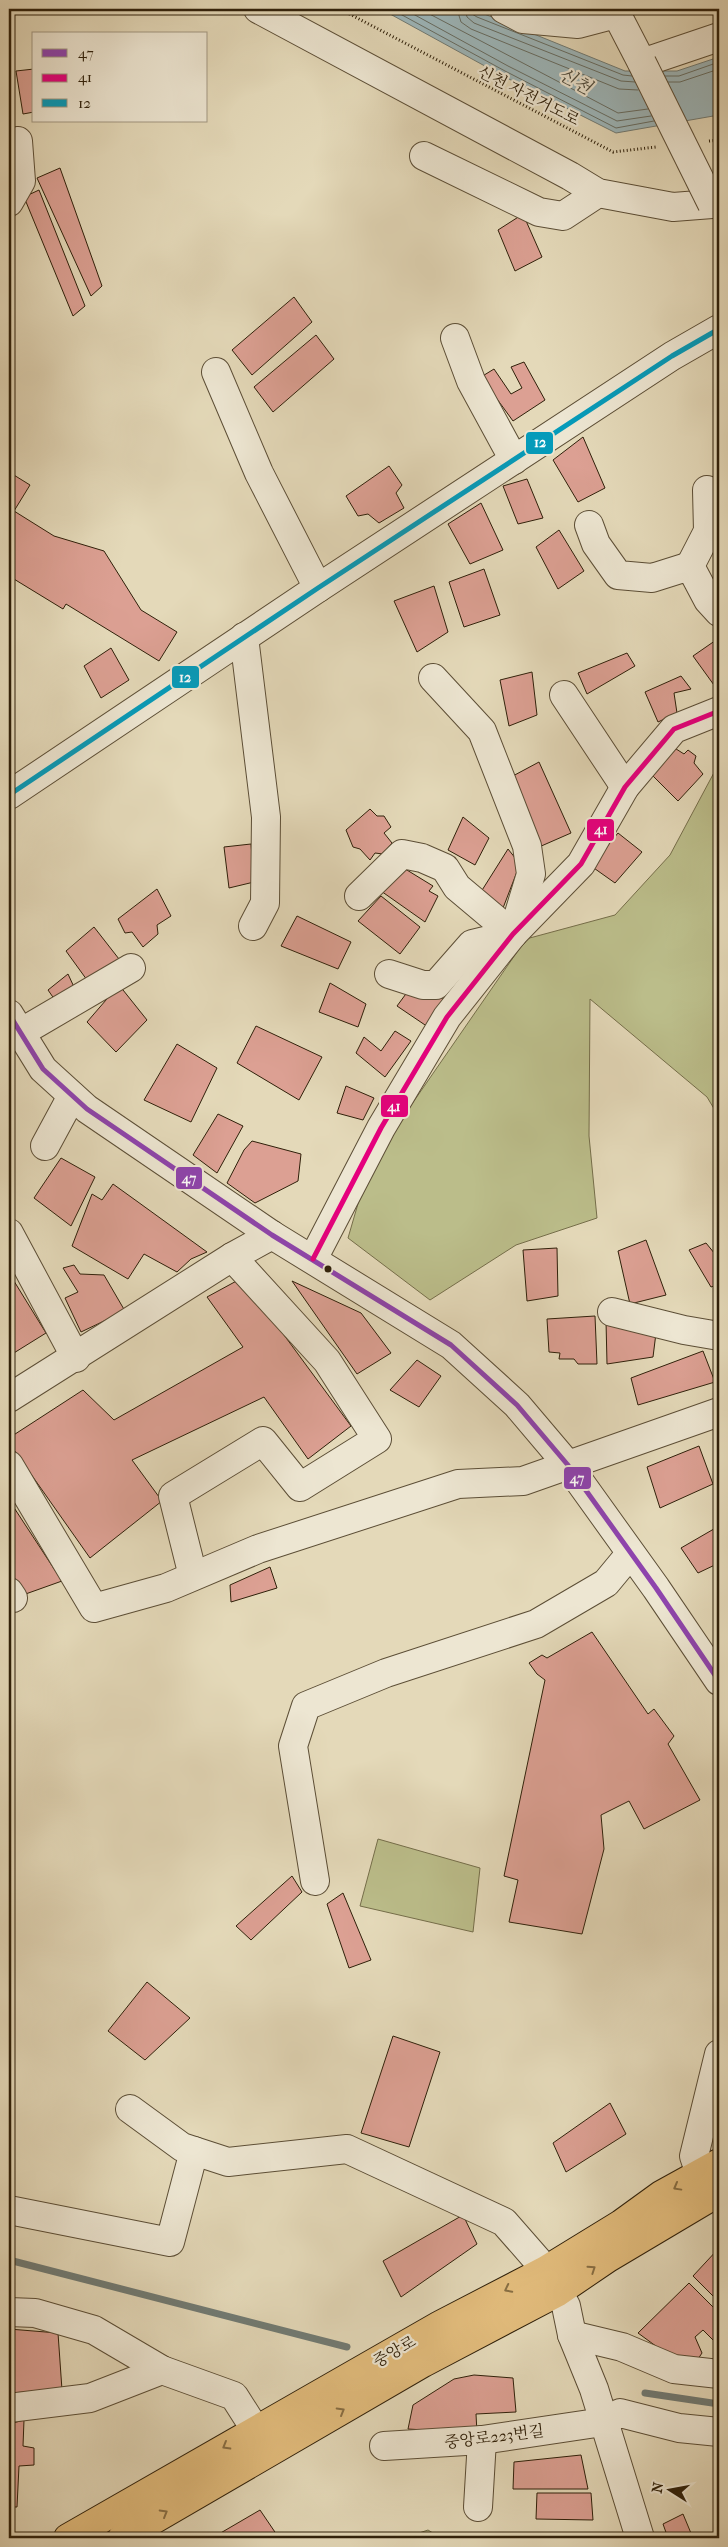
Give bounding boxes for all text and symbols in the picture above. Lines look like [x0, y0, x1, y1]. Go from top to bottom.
legend [32, 32, 208, 122]
text: 47 [78, 44, 94, 62]
street label: 신천 자전거도로 [475, 62, 583, 129]
water label: 신천 [554, 64, 596, 100]
text: 41 [78, 68, 92, 86]
text: 12 [78, 94, 91, 112]
line badge: 12 [525, 431, 554, 455]
text: 12 [534, 434, 546, 451]
line badge: 12 [171, 665, 200, 689]
text: 12 [179, 669, 191, 686]
line badge: 41 [586, 818, 615, 842]
text: 41 [593, 821, 608, 838]
line badge: 41 [380, 1094, 409, 1118]
text: 41 [386, 1098, 401, 1115]
line badge: 47 [175, 1166, 203, 1190]
text: 47 [181, 1170, 197, 1187]
unlabelled marker [323, 1264, 333, 1274]
line badge: 47 [563, 1466, 592, 1490]
text: 47 [569, 1470, 585, 1487]
one-way arrow [673, 2180, 682, 2190]
one-way arrow [586, 2266, 596, 2275]
one-way arrow [504, 2283, 513, 2293]
street label: 중앙로 [369, 2331, 420, 2371]
one-way arrow [335, 2407, 344, 2417]
street label: 중앙로223번길 [443, 2421, 545, 2452]
one-way arrow [223, 2439, 232, 2449]
north arrow [646, 2464, 696, 2514]
text: N [648, 2480, 667, 2494]
one-way arrow [158, 2510, 167, 2520]

